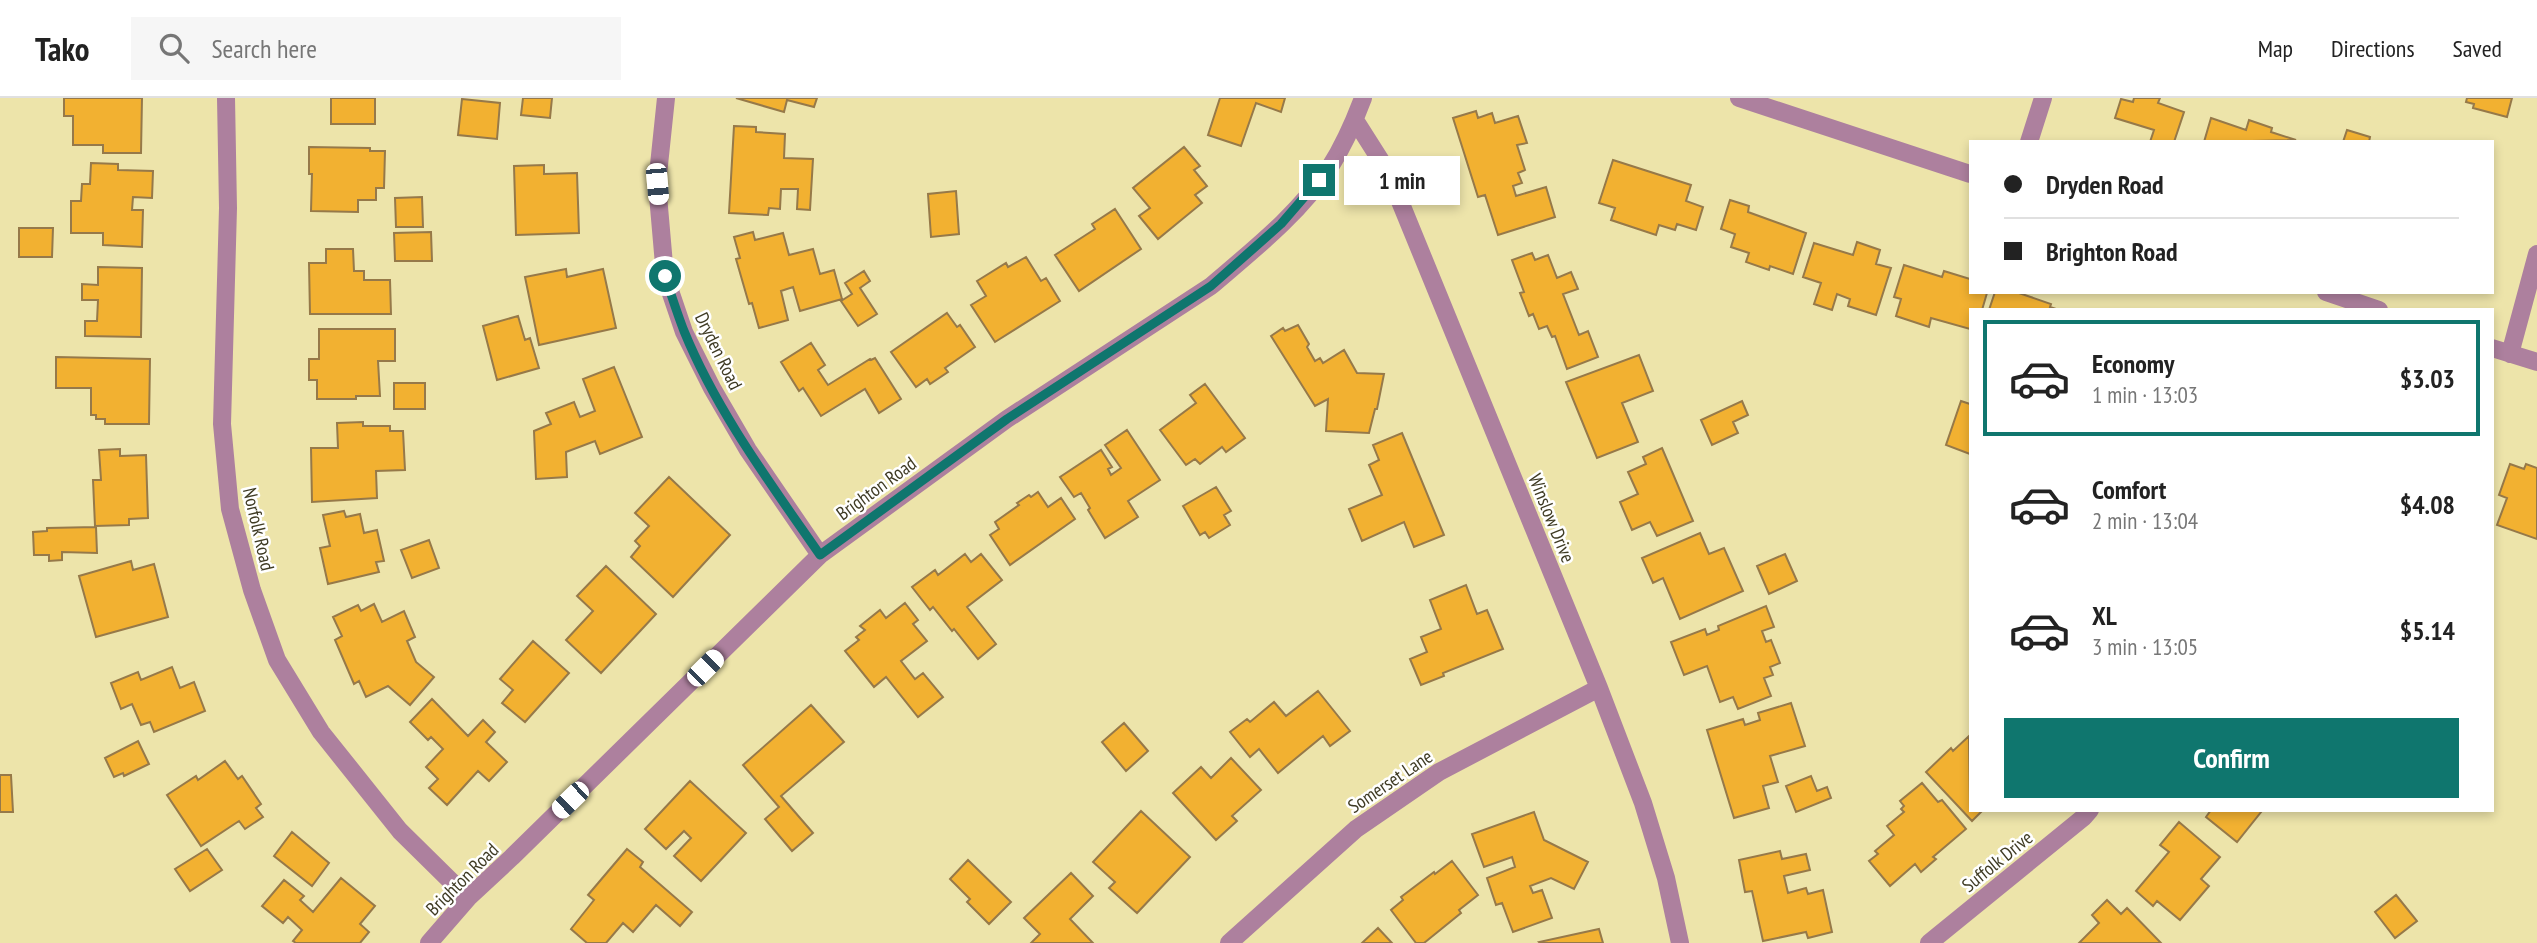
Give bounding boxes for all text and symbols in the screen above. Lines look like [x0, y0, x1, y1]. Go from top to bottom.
search box [131, 17, 621, 80]
text: Tako [35, 27, 89, 70]
icon: search [155, 29, 193, 67]
text: Search here [211, 32, 317, 65]
text: Map [2258, 33, 2293, 64]
text: Directions [2331, 33, 2415, 64]
text: Saved [2453, 33, 2502, 64]
callout: 1 min [1344, 155, 1459, 204]
car [645, 162, 670, 206]
route end [1303, 164, 1335, 196]
text: 1 min [1379, 166, 1425, 195]
text: Dryden Road [2046, 168, 2164, 201]
text: Brighton Road [2046, 235, 2177, 268]
route start [649, 260, 681, 292]
street label: Dryden Road [690, 308, 748, 394]
icon: car [2008, 347, 2071, 410]
text: Economy [2092, 347, 2174, 380]
text: $3.03 [2400, 362, 2455, 395]
text: 1 min · 13:03 [2092, 380, 2198, 409]
street label: Brighton Road [831, 451, 921, 525]
street label: Winslow Drive [1523, 470, 1581, 566]
icon: car [2008, 473, 2071, 536]
text: Comfort [2092, 473, 2166, 506]
street label: Norfolk Road [238, 485, 280, 573]
text: $4.08 [2400, 488, 2455, 521]
text: 2 min · 13:04 [2092, 506, 2198, 535]
icon: car [2008, 599, 2071, 662]
text: XL [2092, 599, 2117, 632]
text: $5.14 [2400, 614, 2455, 647]
text: 3 min · 13:05 [2092, 632, 2198, 661]
car [683, 646, 728, 690]
button: Confirm [2004, 718, 2459, 798]
street label: Somerset Lane [1343, 744, 1437, 818]
car [548, 778, 593, 822]
street label: Suffolk Drive [1957, 825, 2037, 897]
street label: Brighton Road [421, 838, 503, 920]

